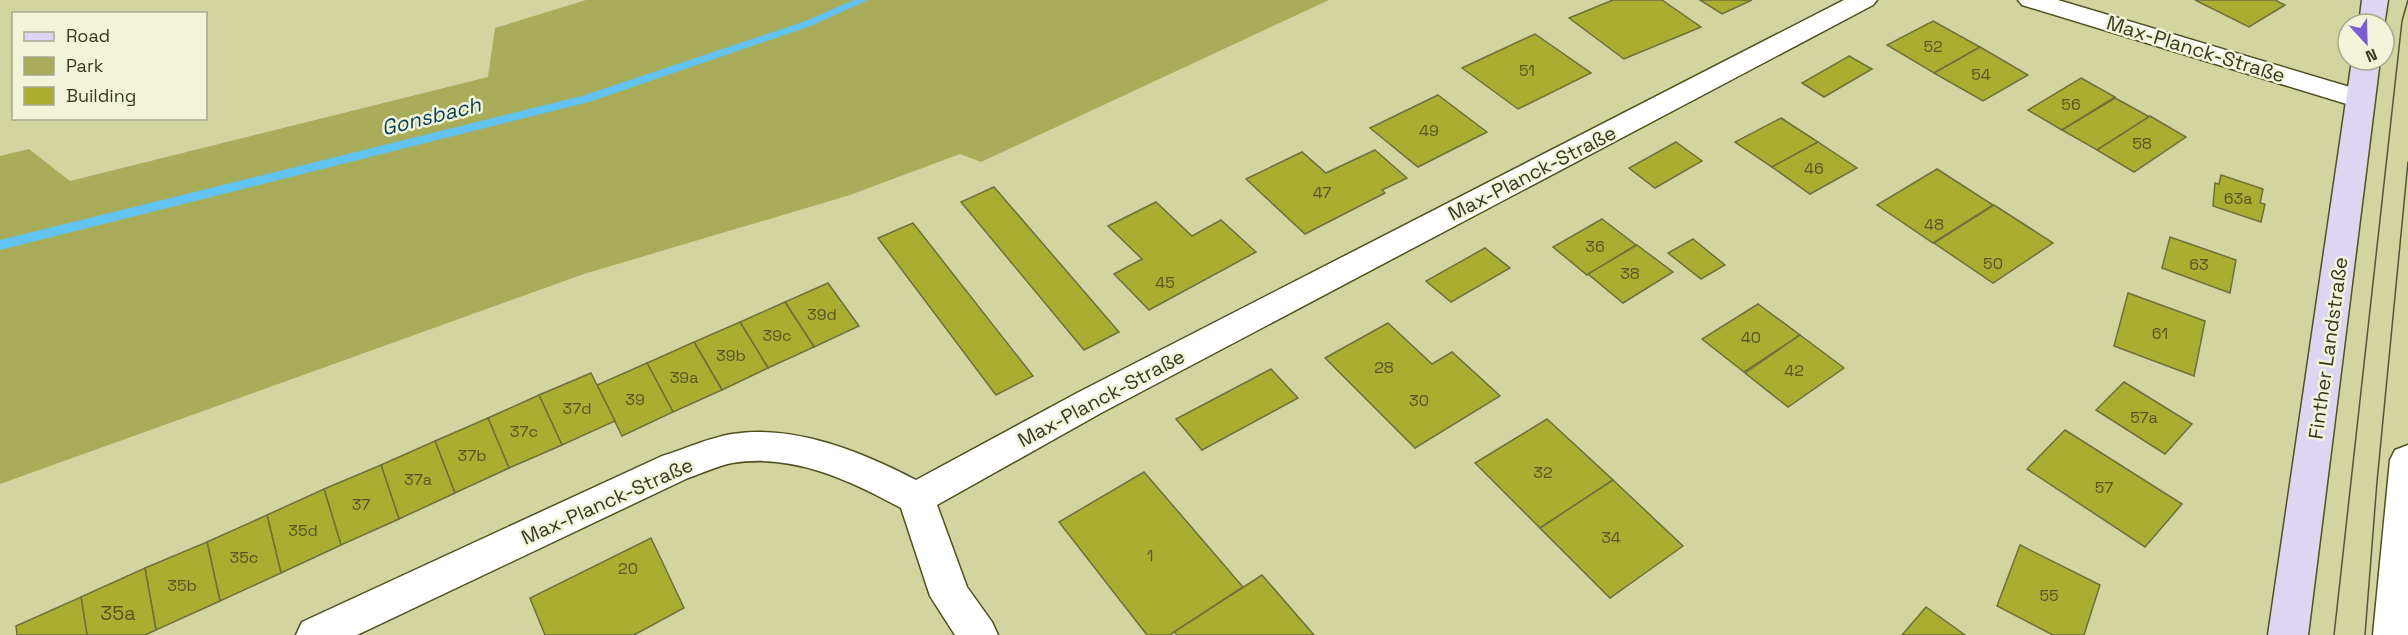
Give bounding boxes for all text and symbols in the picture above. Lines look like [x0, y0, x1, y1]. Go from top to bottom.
street label: Max-Planck-Straße [2104, 9, 2288, 89]
legend [12, 12, 207, 120]
north arrow [2336, 12, 2396, 72]
text: Road [66, 24, 110, 47]
house number: 52 [1923, 36, 1943, 57]
text: N [2363, 44, 2380, 67]
text: Park [66, 54, 104, 77]
house number: 51 [1519, 60, 1535, 81]
house number: 54 [1971, 64, 1991, 85]
text: Building [66, 84, 136, 107]
water label: Gonsbach [378, 90, 485, 141]
house number: 56 [2061, 94, 2081, 115]
street label: Max-Planck-Straße [1443, 119, 1621, 227]
house number: 49 [1419, 120, 1439, 141]
house number: 58 [2132, 133, 2152, 154]
house number: 46 [1804, 158, 1824, 179]
house number: 47 [1313, 182, 1331, 203]
house number: 63a [2224, 188, 2252, 209]
house number: 48 [1924, 214, 1944, 235]
house number: 36 [1585, 236, 1605, 257]
house number: 50 [1983, 253, 2003, 274]
house number: 63 [2189, 254, 2209, 275]
street label: Finther Landstraße [2302, 255, 2354, 441]
house number: 38 [1620, 263, 1640, 284]
house number: 45 [1155, 272, 1175, 293]
house number: 39d [807, 304, 837, 325]
house number: 61 [2152, 323, 2168, 344]
house number: 39c [762, 325, 792, 346]
house number: 40 [1741, 327, 1761, 348]
street label: Max-Planck-Straße [1013, 343, 1189, 453]
house number: 39b [716, 345, 746, 366]
house number: 28 [1374, 357, 1394, 378]
house number: 42 [1784, 360, 1804, 381]
house number: 39a [670, 367, 698, 388]
house number: 39 [625, 389, 645, 410]
house number: 30 [1409, 390, 1429, 411]
house number: 37d [563, 398, 592, 419]
house number: 57a [2130, 407, 2158, 428]
house number: 37c [510, 421, 538, 442]
house number: 37b [458, 445, 487, 466]
street label: Max-Planck-Straße [517, 451, 697, 551]
house number: 32 [1533, 462, 1553, 483]
house number: 37a [404, 469, 432, 490]
house number: 57 [2095, 477, 2113, 498]
house number: 37 [352, 494, 370, 515]
house number: 35d [288, 520, 318, 541]
house number: 34 [1601, 527, 1621, 548]
house number: 1 [1147, 545, 1153, 566]
house number: 35c [230, 547, 258, 568]
house number: 20 [618, 558, 638, 579]
house number: 35b [167, 575, 197, 596]
house number: 55 [2039, 585, 2059, 606]
house number: 35a [100, 600, 136, 626]

